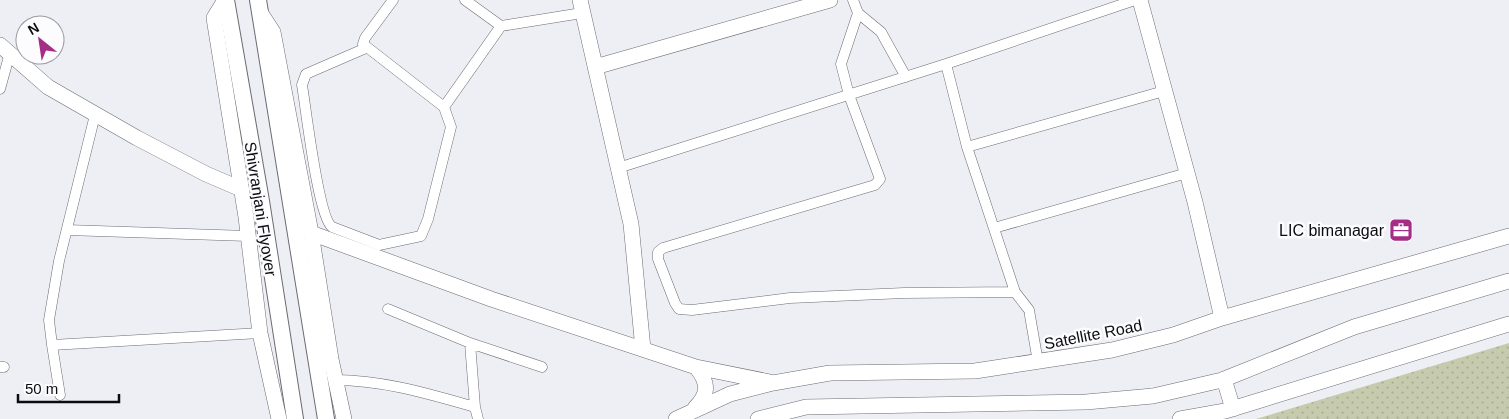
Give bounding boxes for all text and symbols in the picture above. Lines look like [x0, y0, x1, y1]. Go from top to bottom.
north arrow [15, 15, 65, 65]
text: N [25, 19, 42, 38]
street label: Shivranjani Flyover [241, 141, 280, 278]
office icon: LIC bimanagar [1388, 217, 1414, 243]
place label: LIC bimanagar [1279, 222, 1385, 239]
street label: Satellite Road [1043, 317, 1144, 352]
scale bar [18, 372, 119, 404]
text: 50 m [25, 380, 58, 397]

